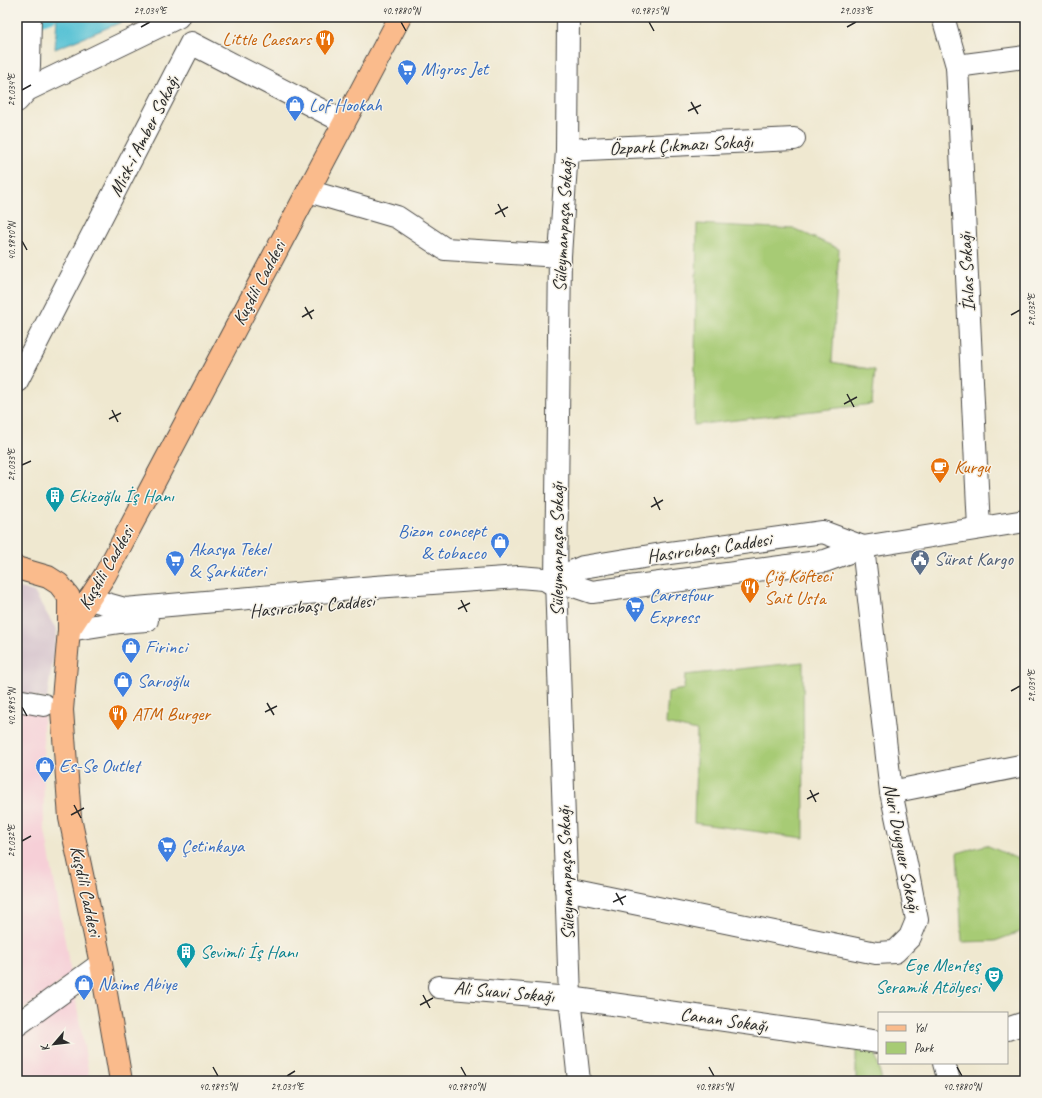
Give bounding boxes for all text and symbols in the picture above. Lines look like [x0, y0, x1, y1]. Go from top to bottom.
text: 29.034°E [134, 4, 168, 17]
text: 40.9880°N [382, 4, 422, 17]
text: 40.9875°N [630, 4, 670, 17]
text: 29.033°E [840, 4, 874, 17]
place label: Little Caesars [222, 27, 313, 51]
restaurant icon: Little Caesars [314, 28, 336, 56]
place label: Migros Jet [421, 57, 490, 81]
supermarket icon: Migros Jet [396, 58, 418, 86]
street label: Misk-i Amber Sokağı [103, 70, 185, 201]
text: 29.034°E [5, 72, 18, 106]
place label: Lof Hookah [309, 93, 382, 117]
shop icon: Lof Hookah [284, 94, 306, 122]
street label: Özpark Çıkmazı Sokağı [609, 129, 755, 161]
street label: Süleymanpaşa Sokağı [548, 156, 579, 293]
text: 40.9890°N [5, 220, 18, 260]
street label: İhlas Sokağı [953, 230, 981, 313]
street label: Kuşdili Caddesi [227, 235, 292, 329]
text: 29.032°E [1025, 292, 1038, 326]
text: 29.033°E [5, 447, 18, 481]
place label: Kurgu [954, 455, 992, 479]
cafe icon: Kurgu [929, 456, 951, 484]
street label: Süleymanpaşa Sokağı [545, 480, 569, 616]
place label: Ekizoğlu İş Hanı [69, 484, 175, 508]
building icon: Ekizoğlu İş Hanı [44, 485, 66, 513]
place label: Bizon concept & tobacco [398, 519, 488, 565]
street label: Kuşdili Caddesi [73, 520, 141, 614]
street label: Hasırcıbaşı Caddesi [645, 527, 775, 569]
shop icon: Bizon concept & tobacco [489, 531, 511, 559]
place label: Akasya Tekel & Şarküteri [189, 537, 273, 583]
place label: Sürat Kargo [934, 547, 1014, 571]
public building icon: Sürat Kargo [909, 548, 931, 576]
supermarket icon: Akasya Tekel & Şarküteri [164, 549, 186, 577]
place label: Çiğ Köfteci Sait Usta [764, 564, 834, 610]
restaurant icon: Çiğ Köfteci Sait Usta [739, 576, 761, 604]
place label: Carrefour Express [649, 583, 714, 629]
street label: Hasırcıbaşı Caddesi [248, 588, 378, 623]
supermarket icon: Carrefour Express [624, 595, 646, 623]
place label: Firinci [145, 635, 189, 659]
shop icon: Firinci [120, 636, 142, 664]
text: 29.031°E [1025, 668, 1038, 702]
place label: Sarıoğlu [137, 669, 189, 693]
shop icon: Sarıoğlu [112, 670, 134, 698]
text: 40.9895°N [5, 686, 18, 726]
place label: ATM Burger [132, 702, 212, 726]
restaurant icon: ATM Burger [107, 703, 129, 731]
place label: Es-Se Outlet [59, 754, 142, 778]
shop icon: Es-Se Outlet [34, 755, 56, 783]
street label: Nuri Duyguer Sokağı [878, 782, 927, 916]
street label: Süleymanpaşa Sokağı [552, 804, 580, 941]
text: 29.032°E [5, 823, 18, 857]
place label: Çetinkaya [181, 834, 246, 858]
supermarket icon: Çetinkaya [156, 835, 178, 863]
street label: Kuşdili Caddesi [65, 843, 108, 941]
place label: Sevimli İş Hanı [200, 940, 299, 964]
building icon: Sevimli İş Hanı [175, 941, 197, 969]
place label: Ege Menteş Seramik Atölyesi [875, 953, 983, 999]
theatre icon: Ege Menteş Seramik Atölyesi [983, 965, 1005, 993]
place label: Naime Abiye [98, 972, 178, 996]
shop icon: Naime Abiye [73, 973, 95, 1001]
street label: Ali Suavi Sokağı [453, 976, 556, 1008]
street label: Canan Sokağı [679, 1002, 771, 1038]
legend [878, 1012, 1008, 1064]
text: Yol [914, 1020, 928, 1036]
north arrow [34, 1024, 74, 1064]
text: Park [914, 1040, 935, 1056]
text: K [37, 1041, 53, 1054]
text: 40.9895°N [199, 1080, 239, 1093]
text: 29.031°E [271, 1080, 305, 1093]
text: 40.9890°N [447, 1080, 487, 1093]
text: 40.9885°N [695, 1080, 735, 1093]
text: 40.9880°N [943, 1080, 983, 1093]

